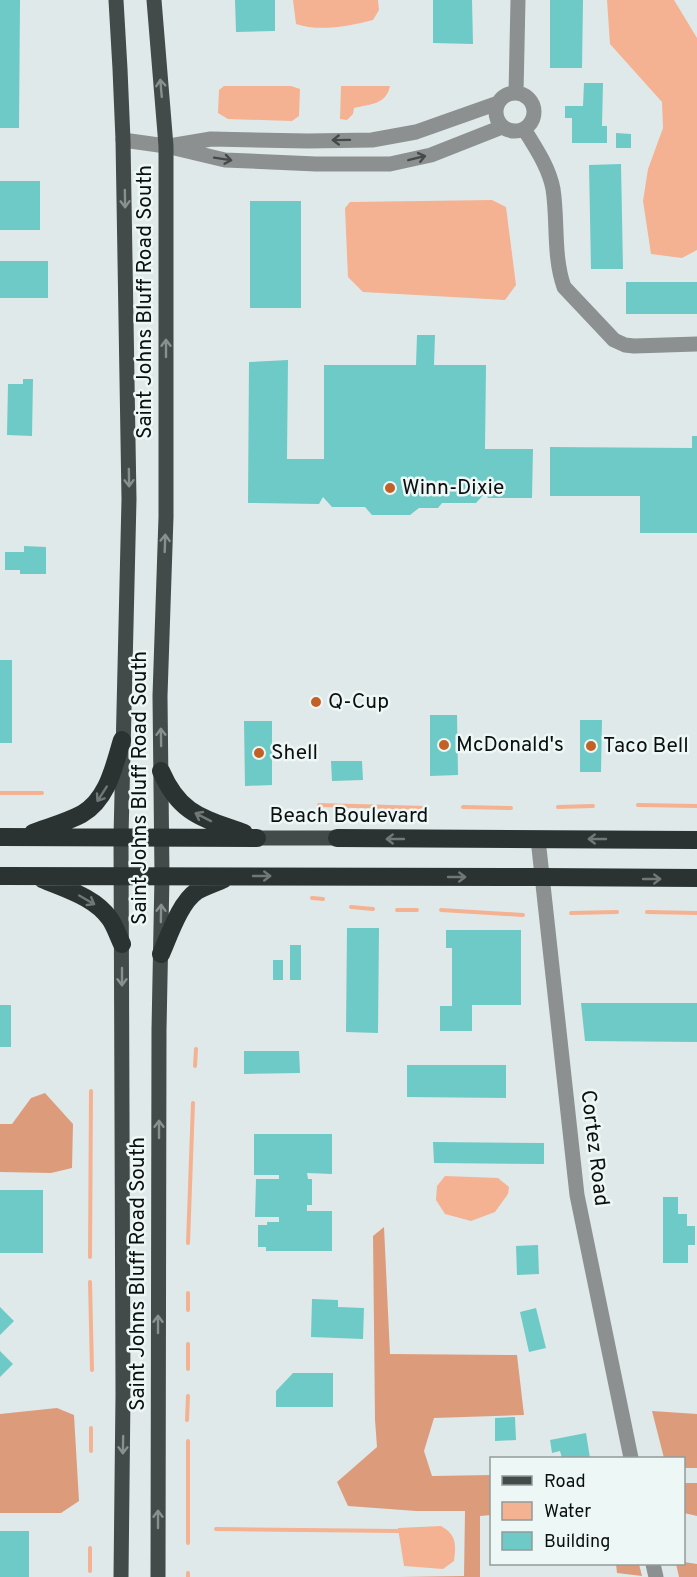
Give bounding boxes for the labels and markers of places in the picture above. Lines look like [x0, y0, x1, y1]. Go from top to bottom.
place label: Winn-Dixie [402, 475, 504, 502]
marker: Winn-Dixie [383, 481, 397, 495]
place label: Q-Cup [328, 689, 389, 716]
marker: Q-Cup [309, 695, 323, 709]
place label: McDonald's [456, 732, 564, 759]
place label: Taco Bell [603, 733, 689, 760]
marker: McDonald's [437, 738, 451, 752]
marker: Taco Bell [584, 739, 598, 753]
place label: Shell [271, 740, 318, 767]
marker: Shell [252, 746, 266, 760]

